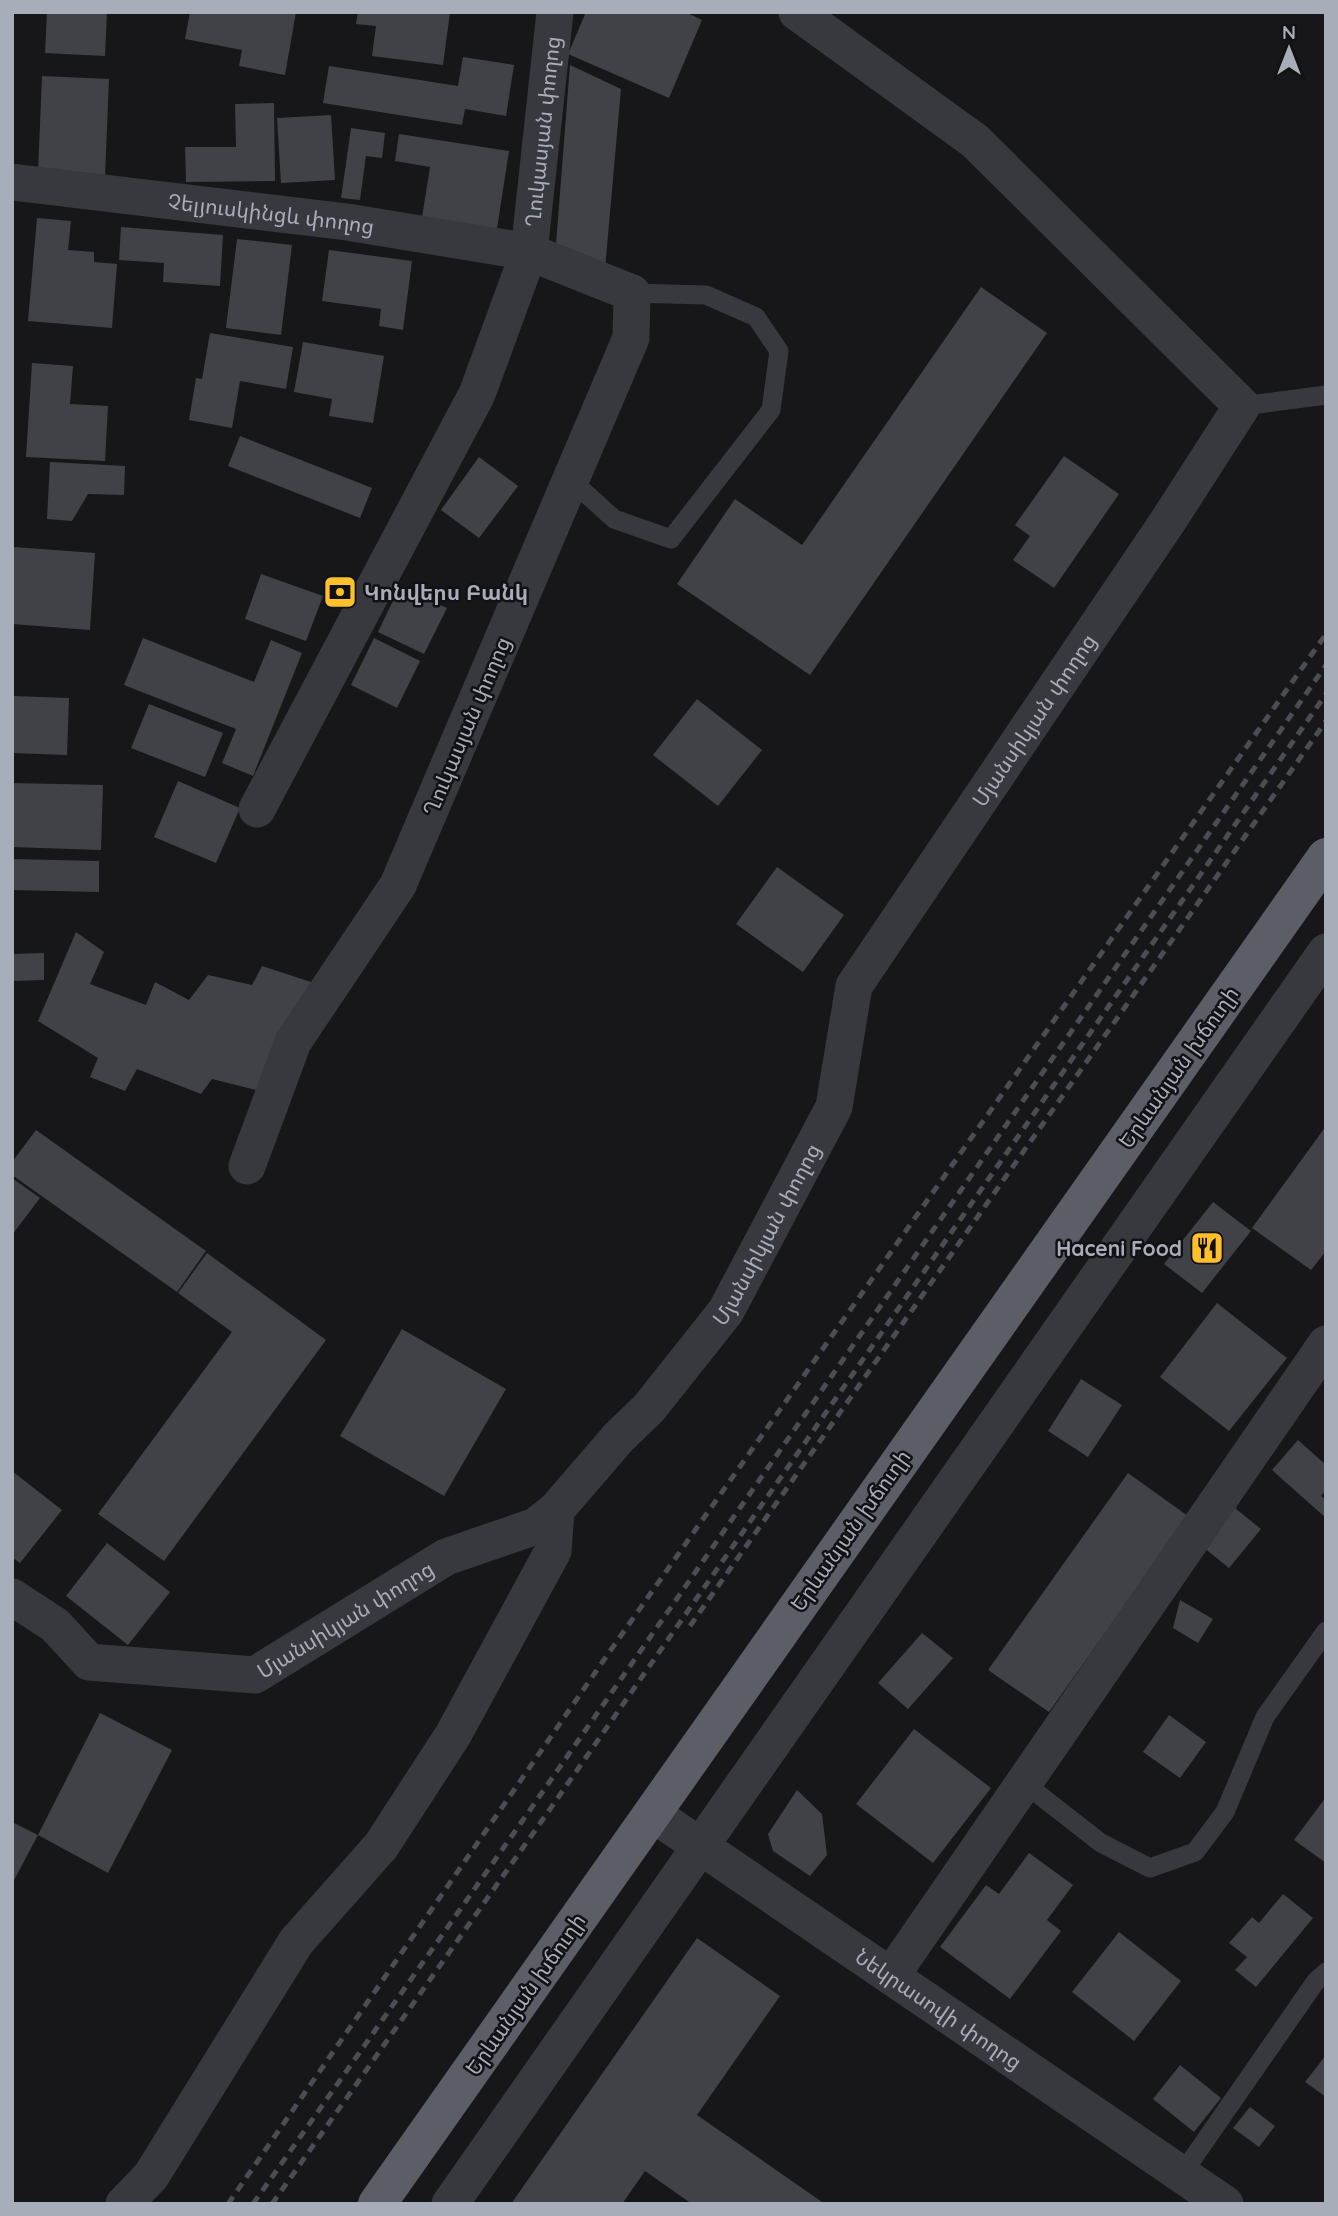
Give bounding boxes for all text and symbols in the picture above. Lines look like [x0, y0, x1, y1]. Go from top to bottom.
north arrow [1254, 14, 1324, 84]
text: N [1282, 20, 1296, 44]
street label: Ղուկասյան փողոց [519, 35, 565, 228]
street label: Չելյուսկինցև փողոց [166, 188, 376, 239]
bank icon: Կոնվերս Բանկ [321, 573, 359, 611]
place label: Կոնվերս Բանկ [364, 579, 528, 605]
street label: Մյանսիկյան փողոց [966, 628, 1101, 811]
street label: Ղուկասյան փողոց [417, 633, 515, 819]
street label: Երևանյան խճուղի [1112, 981, 1244, 1153]
street label: Մյանսիկյան փողոց [707, 1139, 825, 1331]
restaurant icon: Haceni Food [1188, 1229, 1226, 1267]
place label: Haceni Food [1056, 1235, 1182, 1261]
street label: Երևանյան խճուղի [784, 1444, 916, 1616]
street label: Մյանսիկյան փողոց [252, 1555, 438, 1684]
street label: Երևանյան խճուղի [459, 1908, 591, 2080]
street label: Նեկրասովի փողոց [851, 1943, 1027, 2075]

